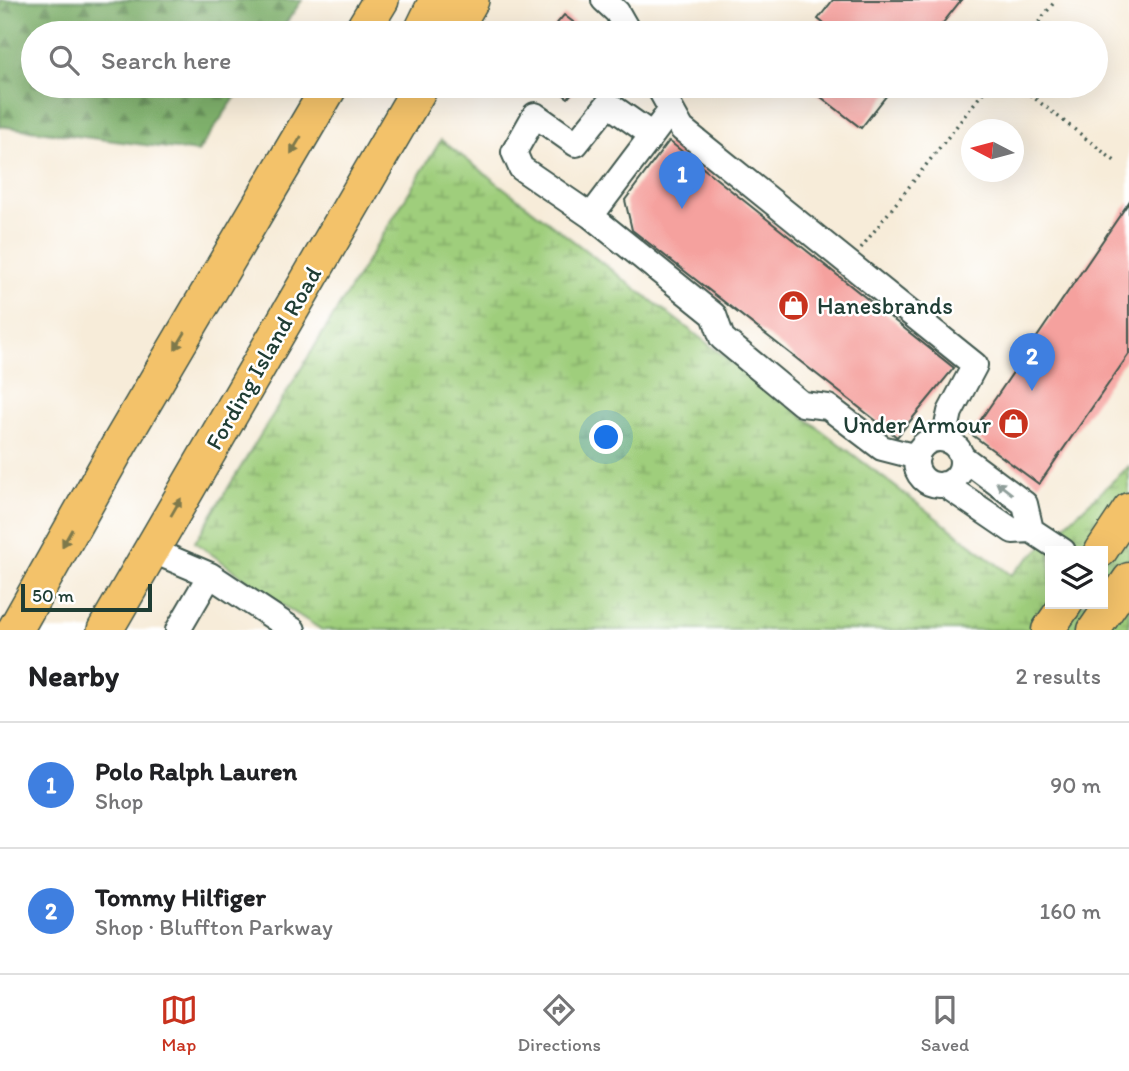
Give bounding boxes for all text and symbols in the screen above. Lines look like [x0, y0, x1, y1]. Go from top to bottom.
search box [21, 21, 1108, 98]
icon: search [45, 41, 83, 79]
text: Search here [101, 44, 231, 76]
north arrow [961, 119, 1024, 182]
one-way arrow [289, 135, 302, 154]
pin: 1 [659, 151, 705, 209]
street label: Fording Island Road [199, 261, 327, 455]
shop icon: Hanesbrands [777, 288, 811, 322]
place label: Hanesbrands [817, 291, 953, 320]
one-way arrow [174, 331, 186, 350]
pin: 2 [1009, 333, 1055, 391]
shop icon: Under Armour [997, 407, 1031, 441]
place label: Under Armour [843, 410, 991, 439]
your location [589, 420, 623, 454]
one-way arrow [995, 482, 1013, 496]
one-way arrow [169, 497, 181, 517]
one-way arrow [61, 528, 73, 547]
map controls [1045, 546, 1108, 609]
button: layers [1045, 546, 1108, 609]
scale bar [21, 581, 152, 613]
text: 50 m [32, 584, 74, 607]
text: Nearby [28, 657, 119, 694]
text: 2 results [1015, 662, 1101, 690]
text: Polo Ralph Lauren [95, 755, 297, 787]
text: 1 [46, 771, 56, 799]
text: 90 m [1050, 771, 1101, 799]
text: Shop [95, 787, 143, 815]
text: Tommy Hilfiger [95, 881, 266, 913]
text: 2 [45, 897, 57, 925]
text: 160 m [1039, 897, 1101, 925]
text: Shop · Bluffton Parkway [95, 913, 333, 941]
tab: Map [160, 991, 198, 1056]
tab: Directions [517, 991, 601, 1056]
tab: Saved [921, 991, 969, 1056]

